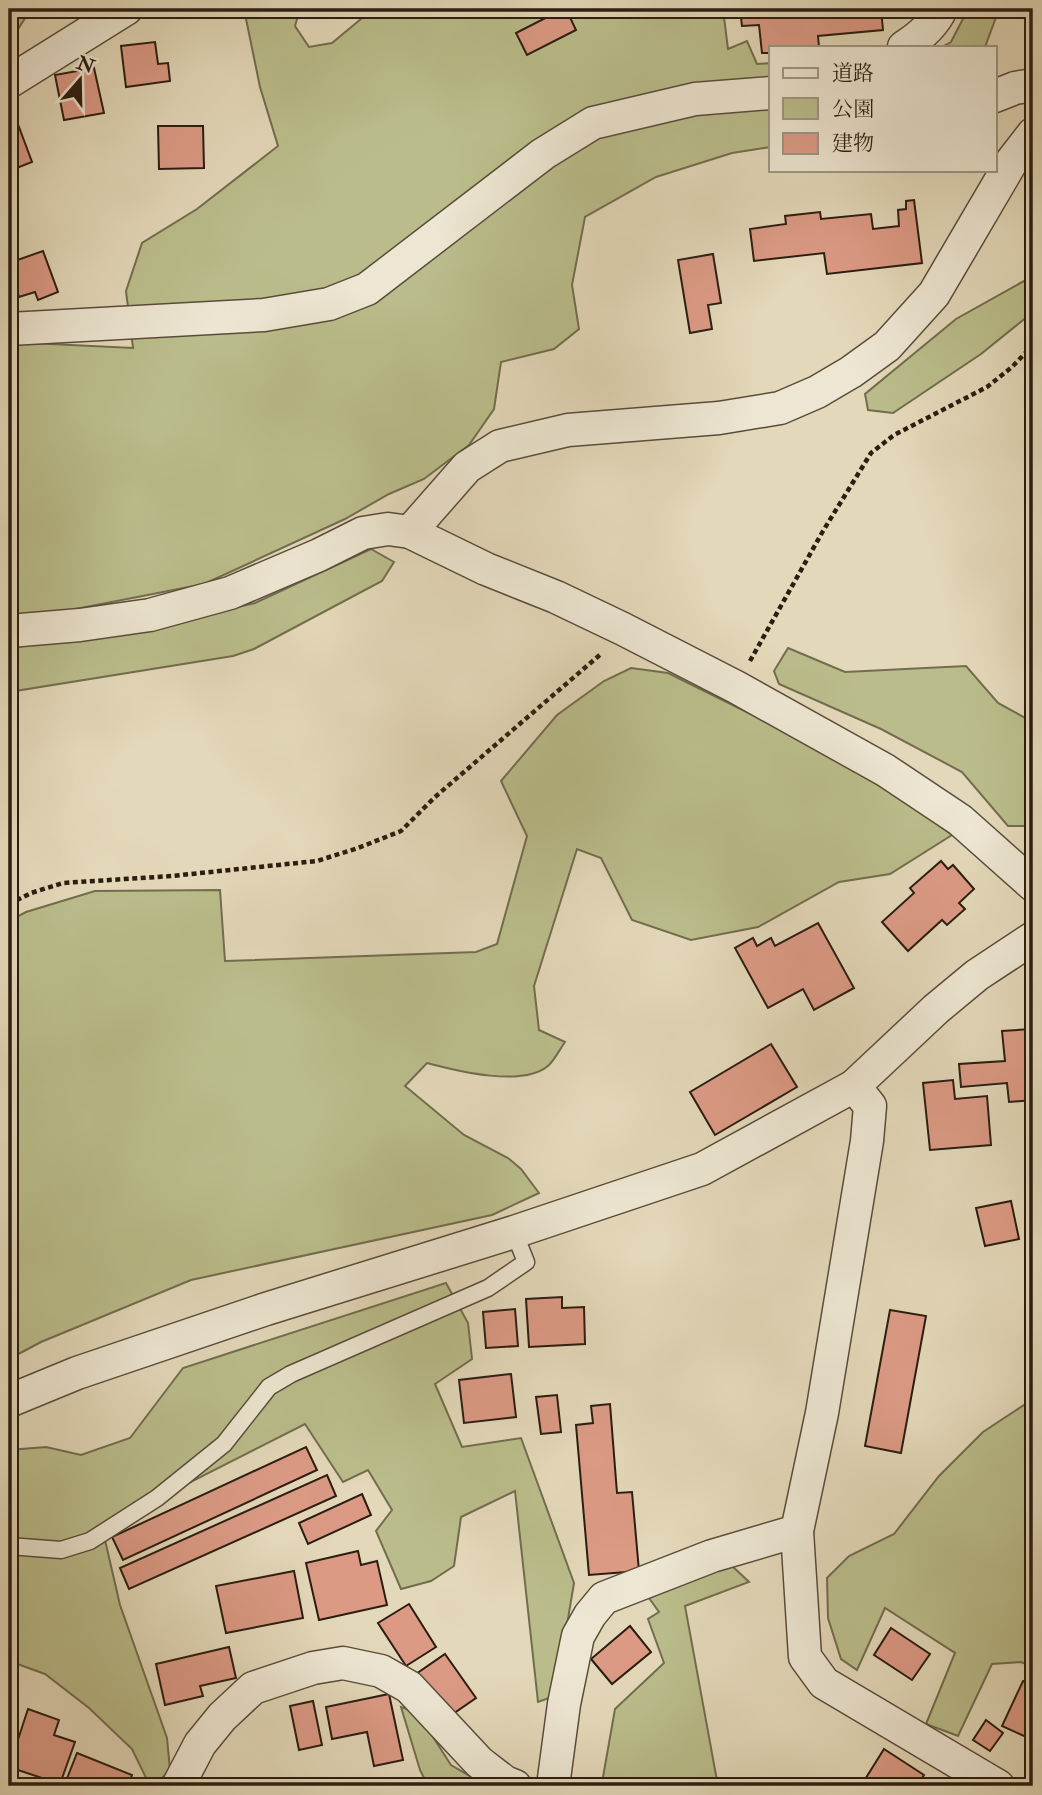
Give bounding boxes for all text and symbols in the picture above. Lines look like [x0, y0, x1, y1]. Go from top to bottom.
north arrow [46, 46, 116, 116]
legend [769, 46, 996, 172]
text: N [72, 50, 98, 79]
text: 道路 [832, 60, 874, 87]
text: 公園 [832, 96, 874, 123]
text: 建物 [832, 130, 874, 157]

